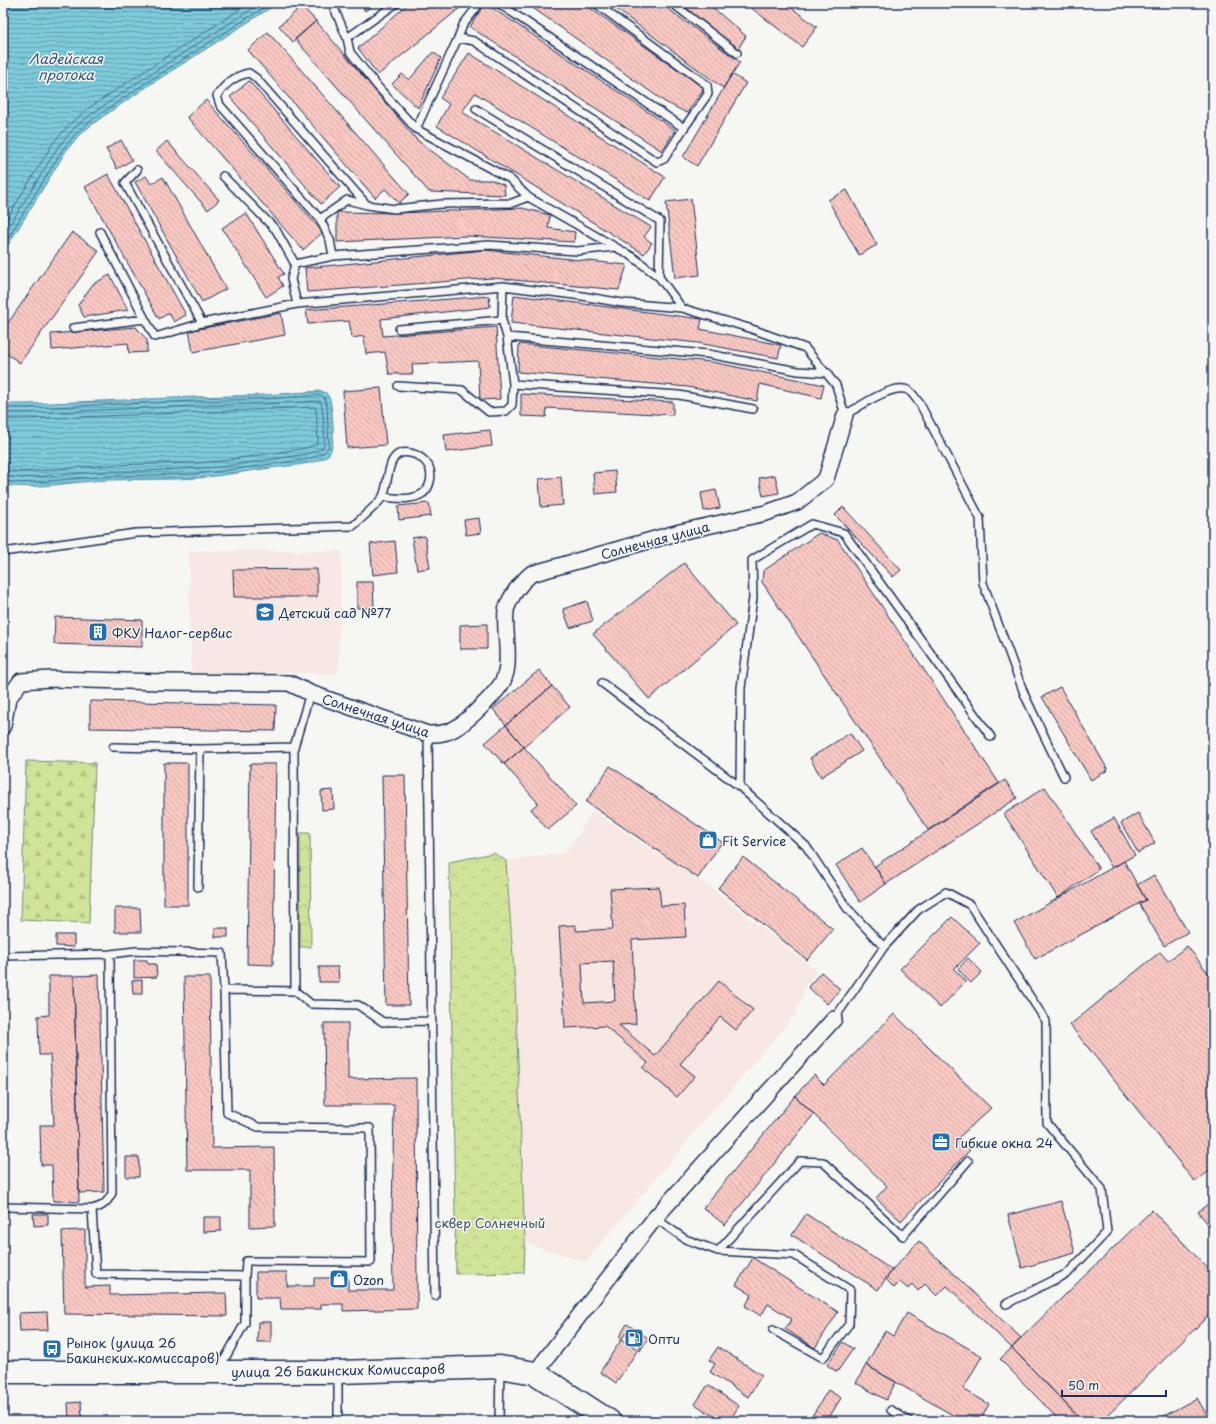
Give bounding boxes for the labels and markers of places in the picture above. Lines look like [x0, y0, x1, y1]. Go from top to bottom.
school or university icon: Детский сад №77 [254, 601, 276, 623]
place label: Детский сад №77 [278, 603, 391, 622]
building icon: ФКУ Налог-сервис [87, 621, 109, 643]
place label: ФКУ Налог-сервис [112, 623, 232, 642]
shop icon: Fit Service [697, 829, 719, 851]
place label: Fit Service [722, 831, 786, 850]
office icon: Гибкие окна 24 [930, 1131, 952, 1153]
place label: Гибкие окна 24 [955, 1133, 1053, 1152]
shop icon: Ozon [328, 1268, 350, 1290]
place label: Ozon [353, 1270, 384, 1289]
fuel station icon: Опти [623, 1327, 645, 1349]
place label: Опти [648, 1329, 680, 1348]
place label: Рынок (улица 26 Бакинских комиссаров) [66, 1333, 220, 1367]
bus stop icon: Рынок (улица 26 Бакинских комиссаров) [41, 1338, 63, 1360]

